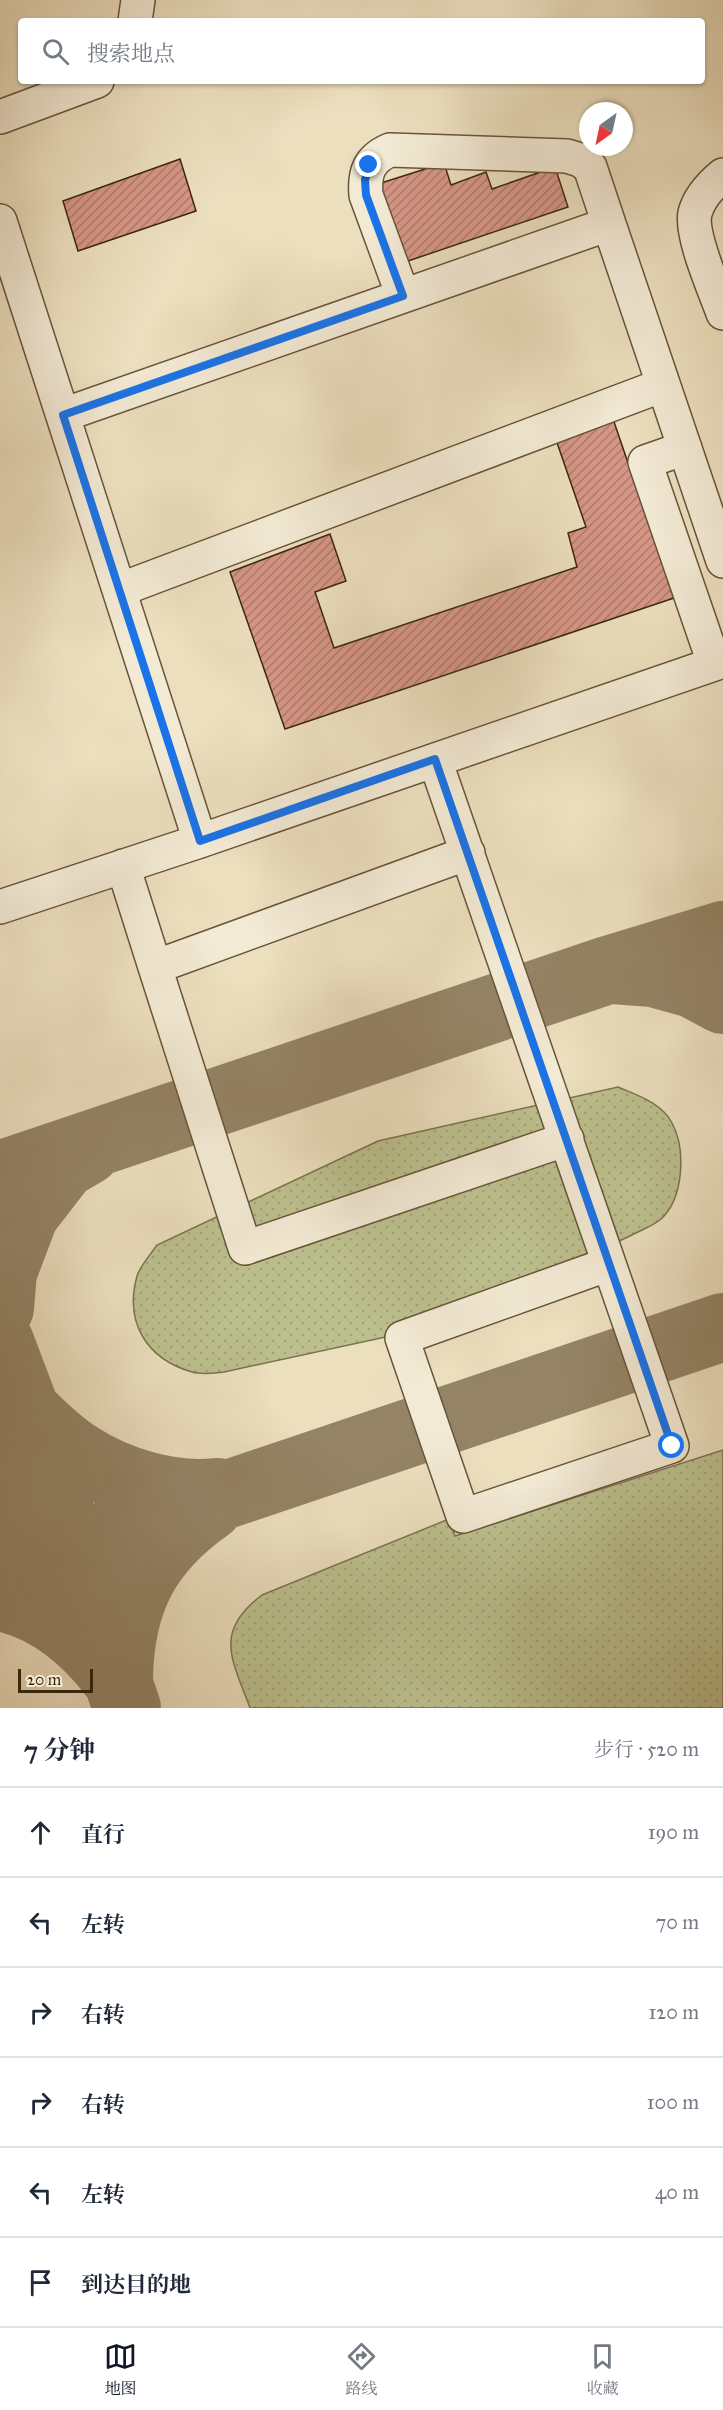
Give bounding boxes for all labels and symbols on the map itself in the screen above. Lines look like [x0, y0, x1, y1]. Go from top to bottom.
north arrow [579, 102, 633, 156]
route end [355, 151, 381, 177]
route start [658, 1432, 684, 1458]
scale bar [18, 1666, 93, 1694]

